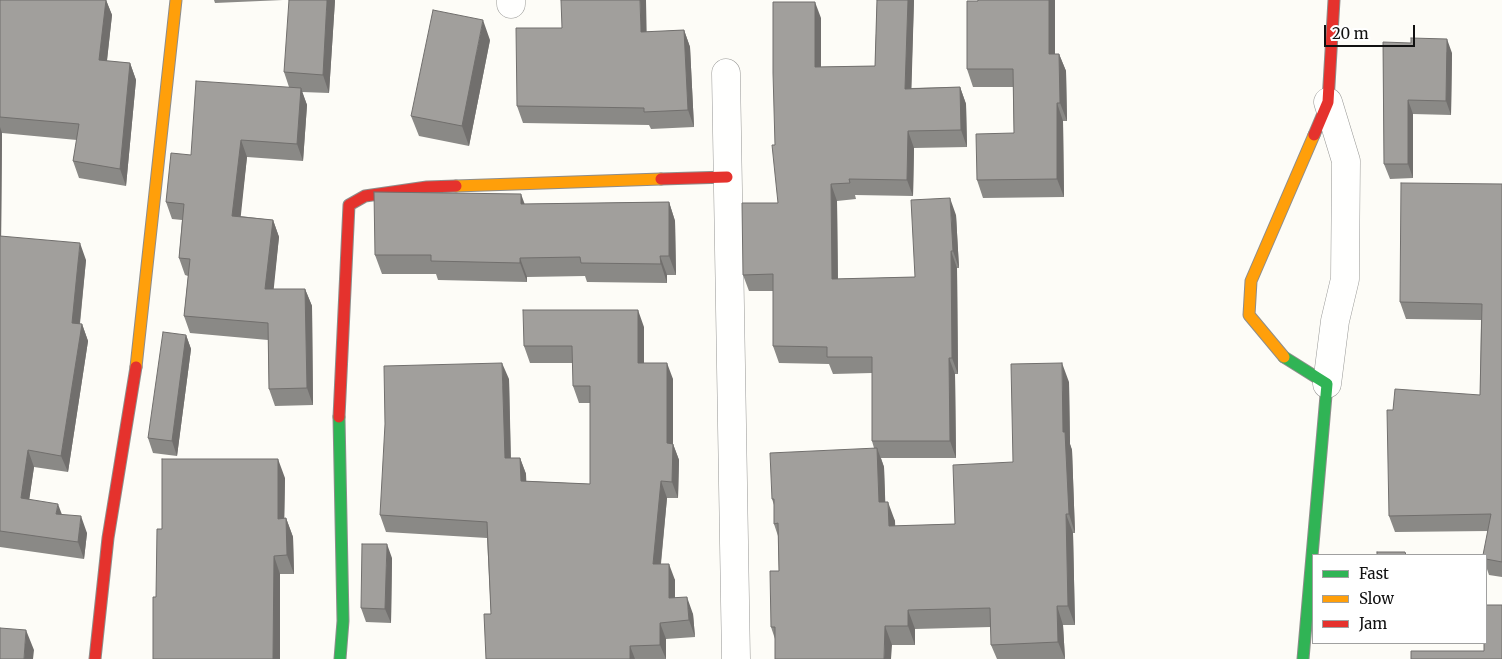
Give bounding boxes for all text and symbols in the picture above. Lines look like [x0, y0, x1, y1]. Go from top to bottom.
scale bar [1327, 15, 1418, 47]
text: 20 m [1332, 24, 1369, 43]
legend [1312, 554, 1487, 644]
text: Fast [1359, 564, 1389, 583]
text: Slow [1359, 589, 1394, 608]
text: Jam [1359, 614, 1387, 633]

